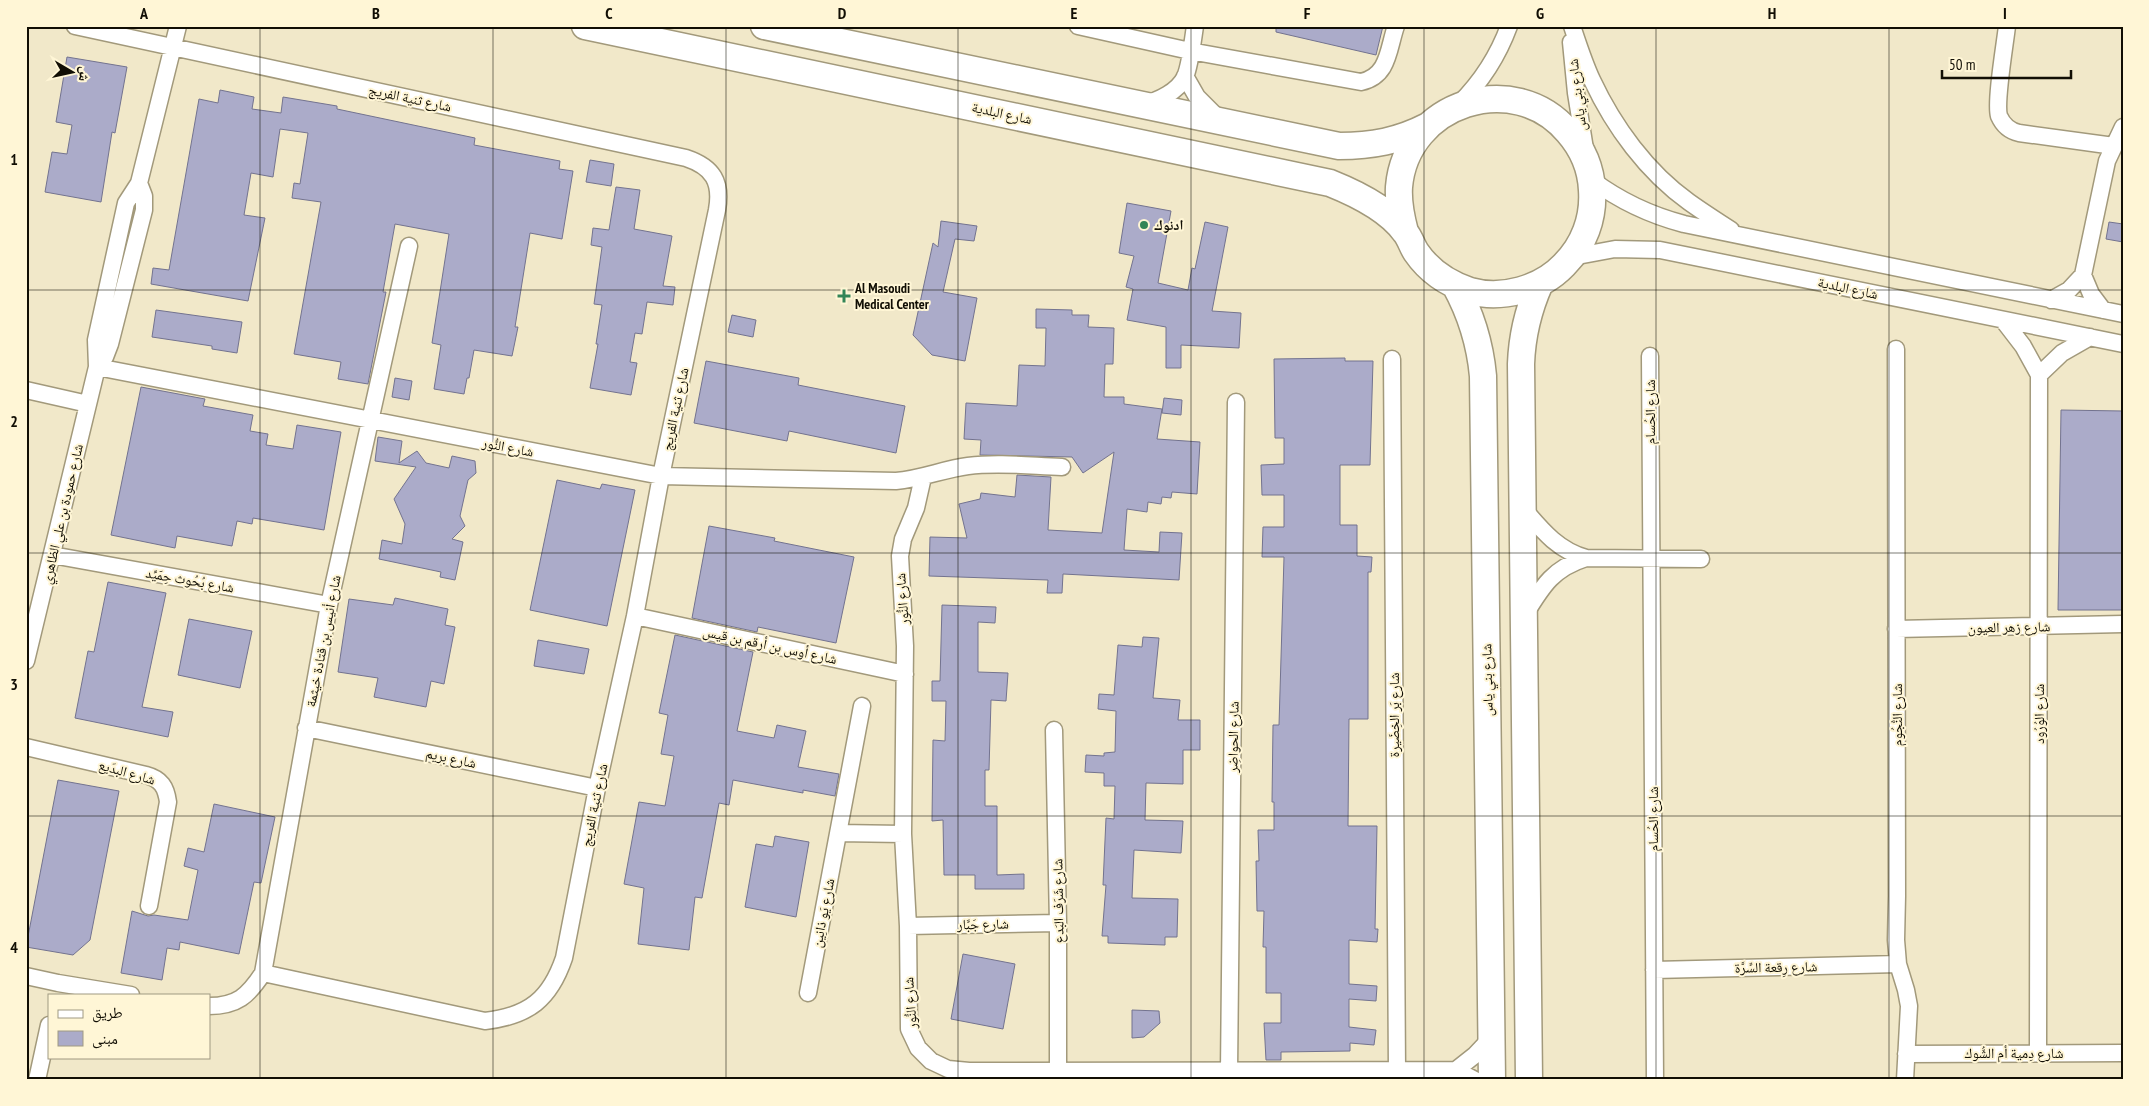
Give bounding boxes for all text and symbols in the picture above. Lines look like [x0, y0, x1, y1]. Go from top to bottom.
text: A [139, 3, 149, 23]
text: B [372, 3, 380, 23]
text: C [605, 3, 613, 23]
text: D [838, 3, 847, 23]
text: E [1071, 3, 1078, 23]
text: F [1304, 3, 1311, 23]
text: G [1536, 3, 1544, 23]
text: H [1768, 3, 1776, 23]
text: I [2003, 3, 2007, 23]
north arrow [48, 48, 98, 98]
scale bar [1942, 48, 2070, 80]
text: 50 m [1949, 55, 1975, 74]
street label: شارع بني ياس [1564, 58, 1593, 132]
text: ش [75, 65, 95, 83]
street label: شارع ثنية الفريج [367, 80, 453, 117]
street label: شارع البلدية [970, 98, 1034, 129]
text: 1 [10, 149, 18, 169]
place label: ادنوك [1154, 216, 1183, 234]
marker: ادنوك [1138, 219, 1150, 231]
street label: شارع البلدية [1816, 273, 1880, 304]
place label: Al Masoudi Medical Center [854, 279, 930, 313]
marker: Al Masoudi Medical Center [837, 289, 851, 303]
street label: شارع ثنية الفريج [657, 366, 694, 452]
street label: شارع الحُسام [1641, 380, 1660, 444]
text: 2 [10, 411, 18, 431]
street label: شارع النُّور [480, 433, 535, 462]
street label: شارع حمودة بن علي الظاهري [37, 442, 89, 586]
street label: شارع بُحُوث حِمَيِّد [144, 563, 236, 598]
street label: شارع النُّور [891, 572, 914, 627]
street label: شارع أنيس بن قتادة خيثمة [301, 573, 346, 709]
street label: شارع زهر العيون [1968, 617, 2050, 638]
street label: شارع أوس بن أرقم بن قيس [701, 622, 839, 669]
street label: شارع بني ياس [1477, 643, 1499, 716]
street label: شارع بَر الخِضَيرة [1385, 673, 1404, 757]
text: 3 [10, 674, 18, 694]
street label: شارع النُّجُوم [1888, 684, 1907, 746]
street label: شارع الوُرُود [2030, 684, 2049, 744]
street label: شارع الحواضِر [1223, 701, 1244, 774]
street label: شارع بريم [424, 744, 478, 773]
street label: شارع البدَيع [96, 755, 157, 790]
street label: شارع ثنية الفريج [576, 762, 613, 848]
street label: شارع الحُسام [1644, 787, 1663, 851]
street label: شارع شَرَف البَدع [1048, 858, 1069, 944]
street label: شارع يَو ذانِين [807, 877, 840, 949]
street label: شارع جَبَّار [956, 915, 1009, 934]
text: 4 [10, 937, 18, 957]
street label: شارع رِقعة السِّرَّة [1734, 957, 1818, 979]
street label: شارع النُّور [899, 976, 922, 1031]
legend [48, 994, 210, 1058]
text: طريق [92, 1003, 123, 1023]
text: مبنى [92, 1029, 118, 1049]
street label: شارع دِمية أم الشُّوك [1964, 1044, 2064, 1063]

